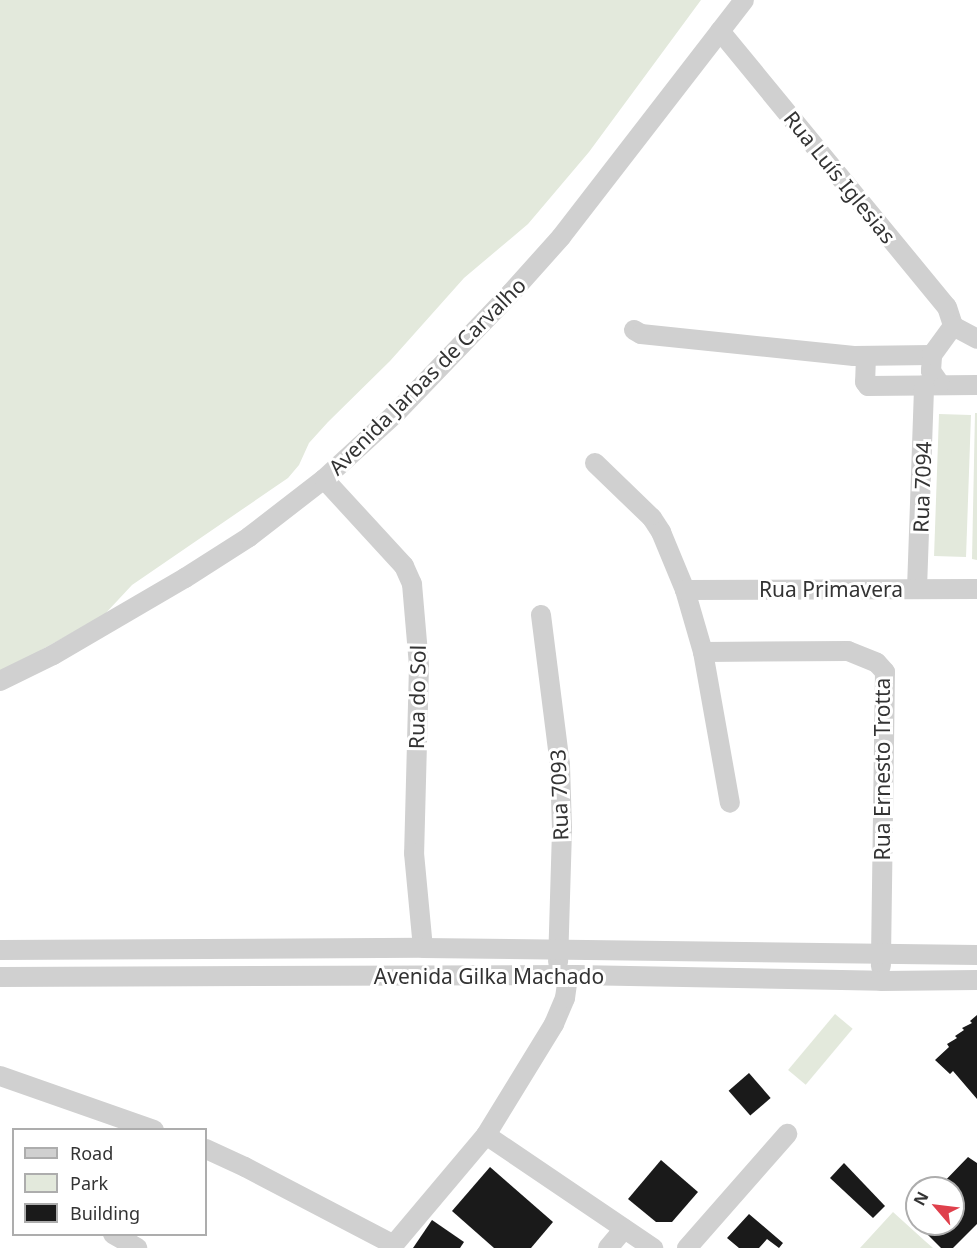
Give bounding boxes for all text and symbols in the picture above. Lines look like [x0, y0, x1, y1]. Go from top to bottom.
street label: Rua Luís Iglesias [779, 106, 901, 248]
street label: Avenida Jarbas de Carvalho [323, 272, 531, 480]
street label: Rua 7094 [908, 441, 936, 533]
street label: Rua Primavera [759, 576, 903, 602]
street label: Rua do Sol [403, 645, 431, 749]
street label: Rua Ernesto Trotta [869, 678, 895, 860]
street label: Rua 7093 [545, 749, 573, 841]
street label: Avenida Gilka Machado [374, 963, 604, 989]
legend [12, 1128, 207, 1236]
text: Road [70, 1141, 113, 1165]
text: Park [70, 1171, 108, 1195]
north arrow [905, 1176, 965, 1236]
text: N [908, 1188, 934, 1209]
text: Building [70, 1201, 140, 1225]

